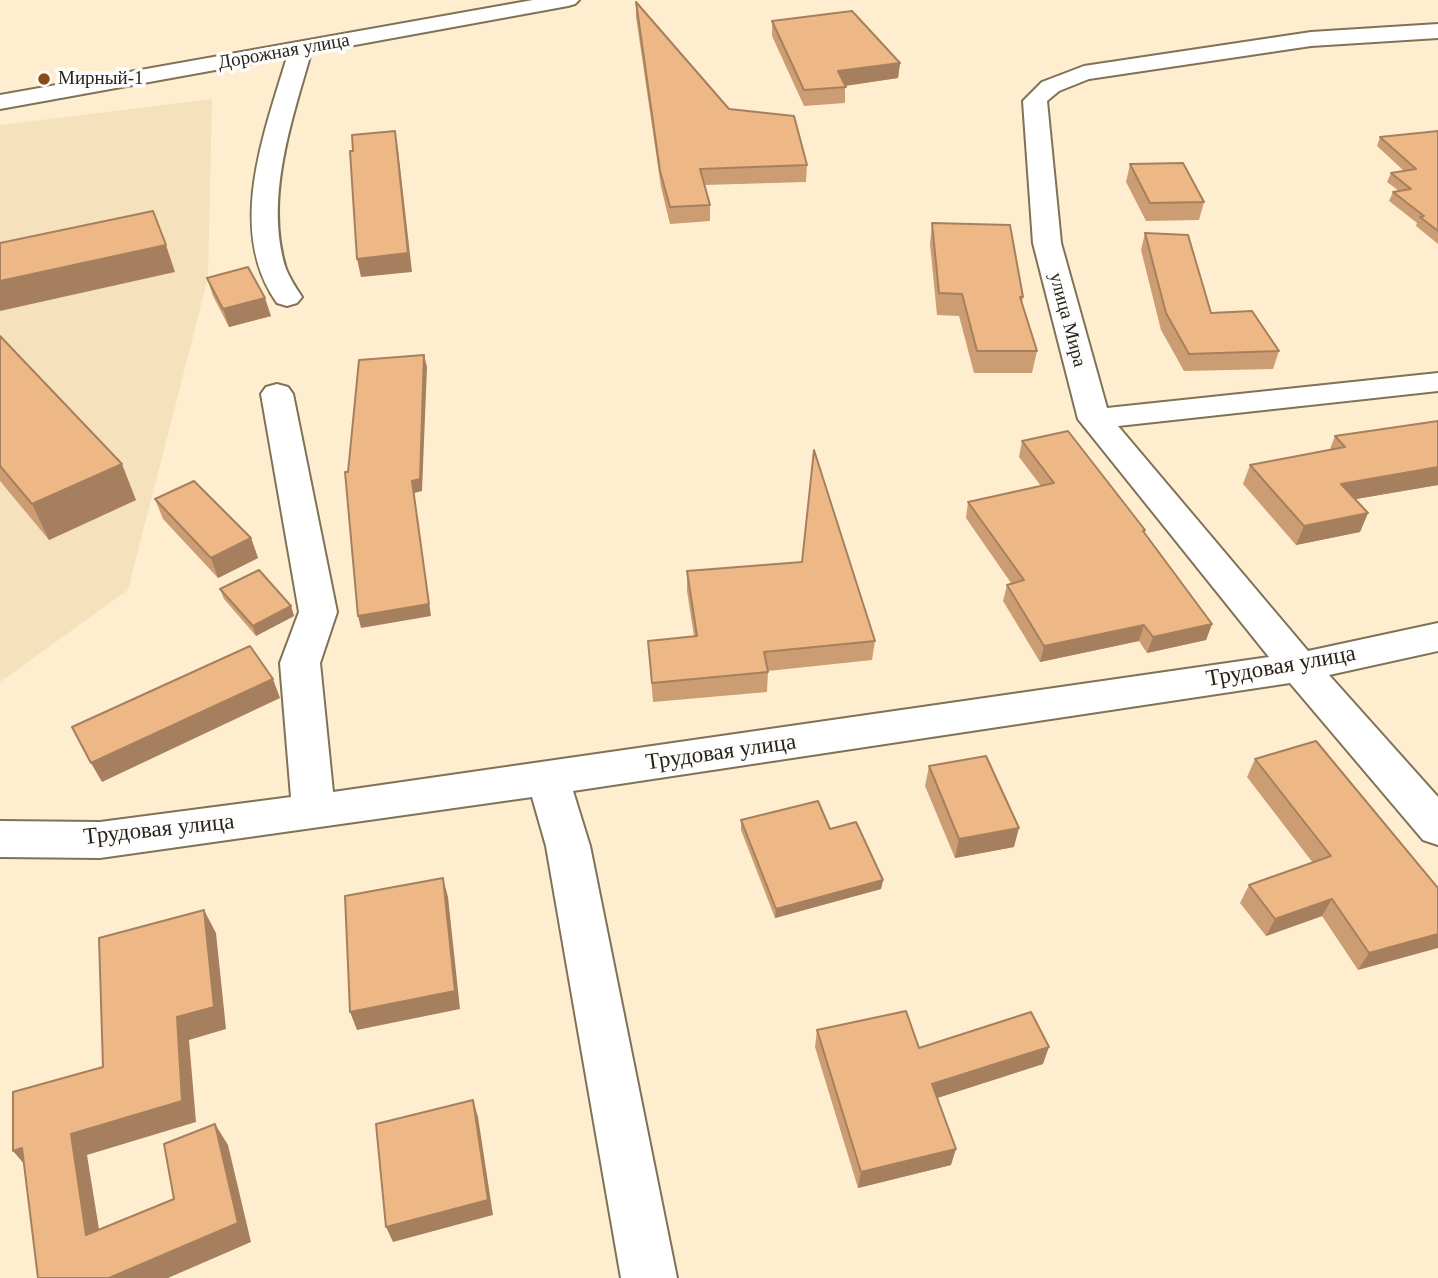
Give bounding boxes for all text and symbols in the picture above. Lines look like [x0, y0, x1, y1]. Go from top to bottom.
street label: Дорожная улица [216, 29, 352, 75]
place label: Мирный-1 [58, 68, 143, 90]
marker: Мирный-1 [36, 71, 52, 87]
street label: улица Мира [1043, 270, 1091, 370]
street label: Трудовая улица [1204, 640, 1358, 694]
street label: Трудовая улица [644, 729, 798, 777]
street label: Трудовая улица [82, 808, 236, 852]

